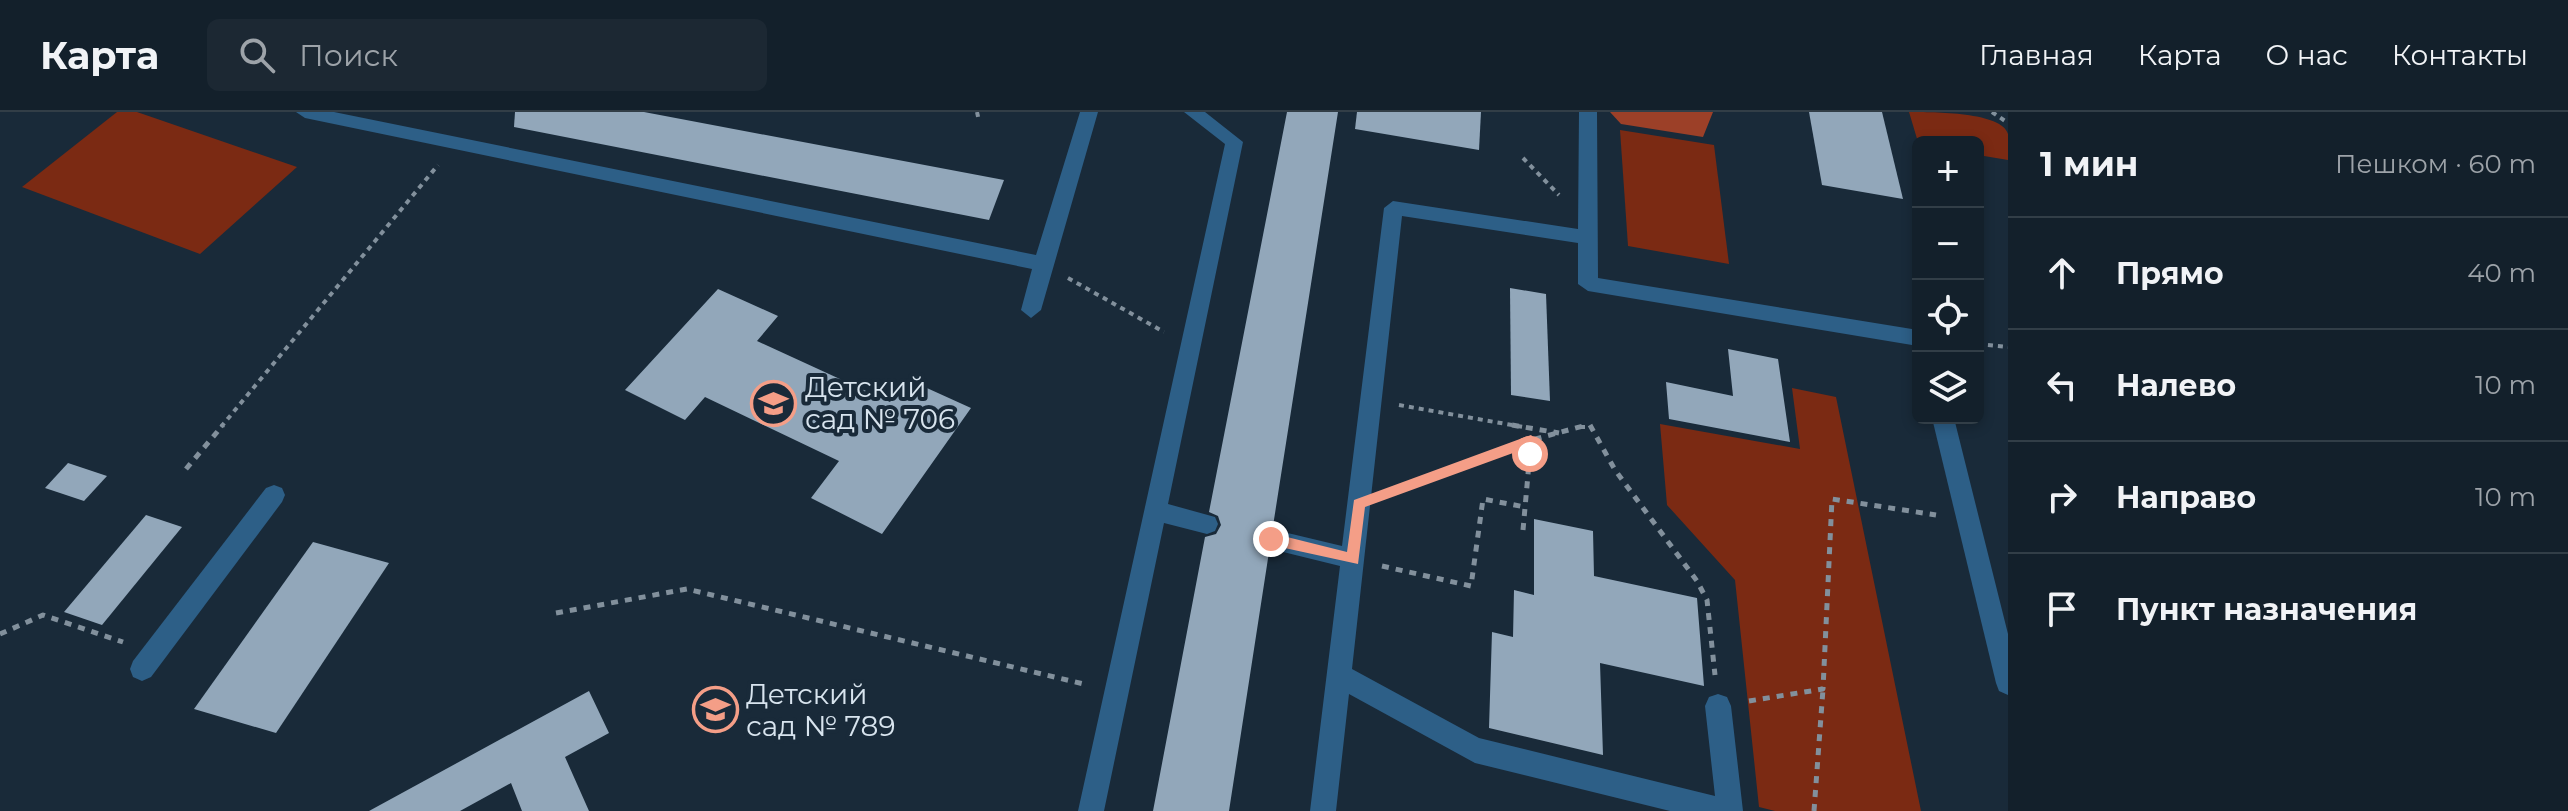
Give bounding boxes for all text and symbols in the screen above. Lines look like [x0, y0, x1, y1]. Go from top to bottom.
search box [207, 19, 767, 91]
text: Карта [40, 32, 159, 79]
icon: search [235, 33, 279, 77]
text: Поиск [299, 37, 398, 74]
text: Главная [1979, 38, 2094, 72]
text: Карта [2138, 38, 2222, 72]
text: О нас [2266, 38, 2348, 72]
text: Контакты [2392, 38, 2528, 72]
map controls [1912, 136, 1984, 424]
button: + [1912, 136, 1984, 208]
text: 1 мин [2040, 143, 2138, 185]
text: Пешком · 60 m [2335, 148, 2536, 180]
button: − [1912, 208, 1984, 280]
icon: ahead [2040, 251, 2084, 295]
text: Прямо [2116, 255, 2224, 292]
text: 40 m [2467, 257, 2536, 289]
button: locate [1912, 280, 1984, 352]
button: layers [1912, 352, 1984, 424]
icon: left [2040, 363, 2084, 407]
text: Налево [2116, 367, 2236, 404]
text: 10 m [2475, 369, 2536, 401]
place label: Детский сад № 706 [805, 370, 955, 436]
school or university icon: Детский сад № 706 [750, 379, 798, 427]
route start [1512, 436, 1548, 472]
icon: right [2040, 475, 2084, 519]
text: Направо [2116, 479, 2256, 516]
text: 10 m [2475, 481, 2536, 513]
route end [1253, 521, 1289, 557]
icon: arrive [2040, 587, 2084, 631]
text: Пункт назначения [2116, 591, 2417, 628]
place label: Детский сад № 789 [746, 677, 895, 743]
school or university icon: Детский сад № 789 [691, 686, 739, 734]

